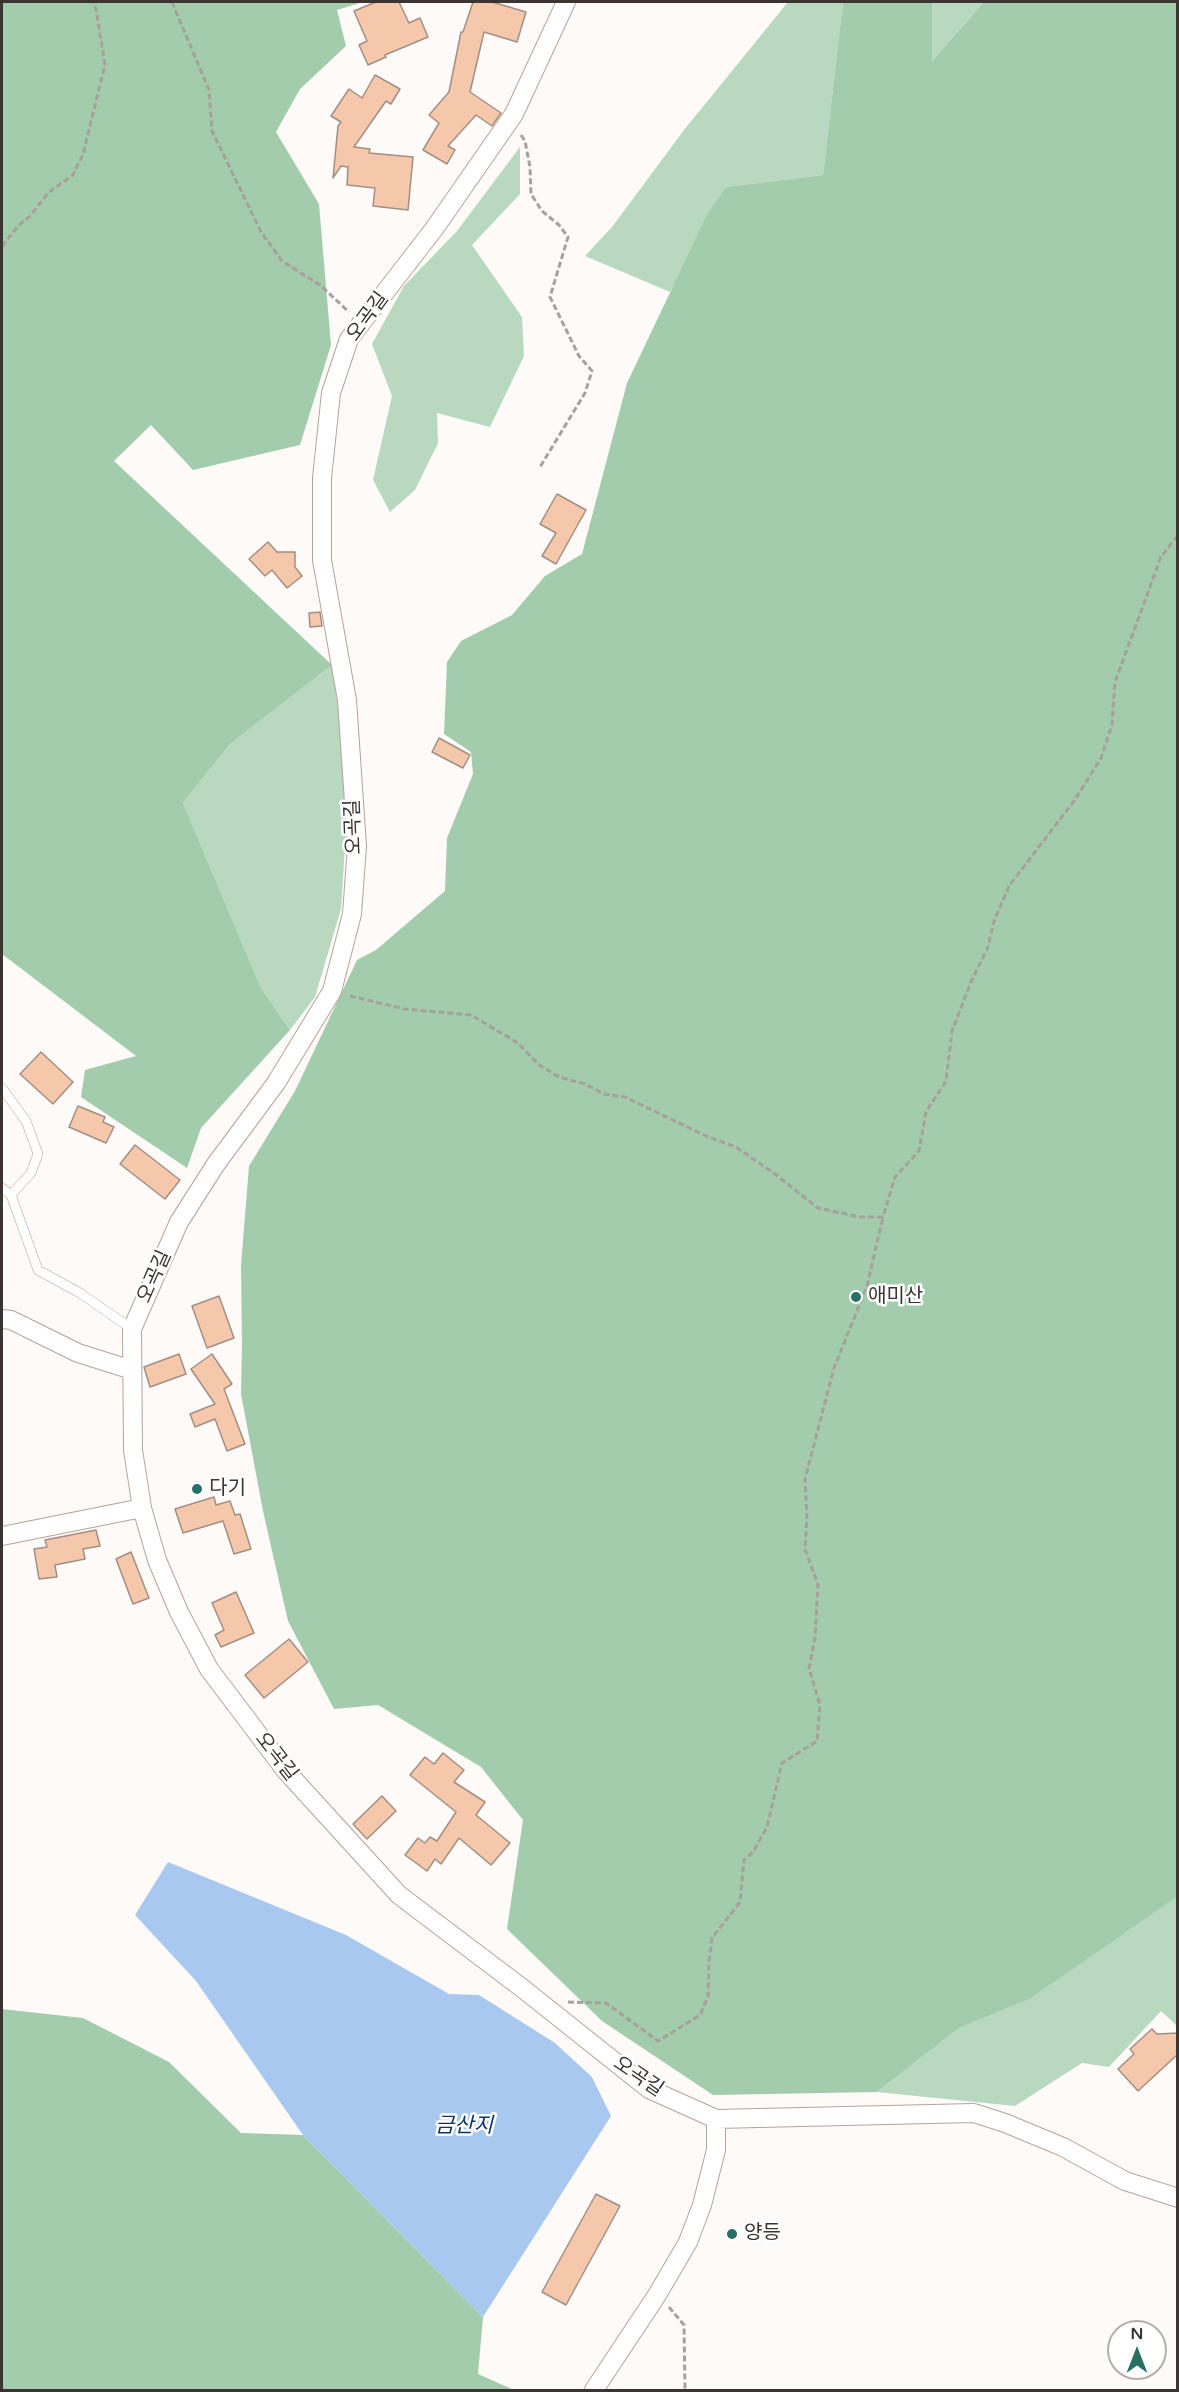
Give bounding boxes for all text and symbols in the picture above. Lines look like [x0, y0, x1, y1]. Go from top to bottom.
street label: 오곡길 [342, 288, 394, 346]
street label: 오곡길 [341, 799, 367, 855]
street label: 오곡길 [133, 1247, 177, 1307]
place label: 애미산 [868, 1285, 923, 1309]
marker: 애미산 [849, 1290, 863, 1304]
place label: 다기 [209, 1477, 246, 1501]
marker: 다기 [190, 1482, 204, 1496]
street label: 오곡길 [250, 1728, 302, 1786]
street label: 오곡길 [608, 2052, 668, 2102]
water label: 금산지 [435, 2113, 493, 2139]
place label: 양등 [744, 2222, 781, 2246]
marker: 양등 [725, 2227, 739, 2241]
north arrow [1107, 2320, 1167, 2380]
text: N [1131, 2324, 1143, 2344]

